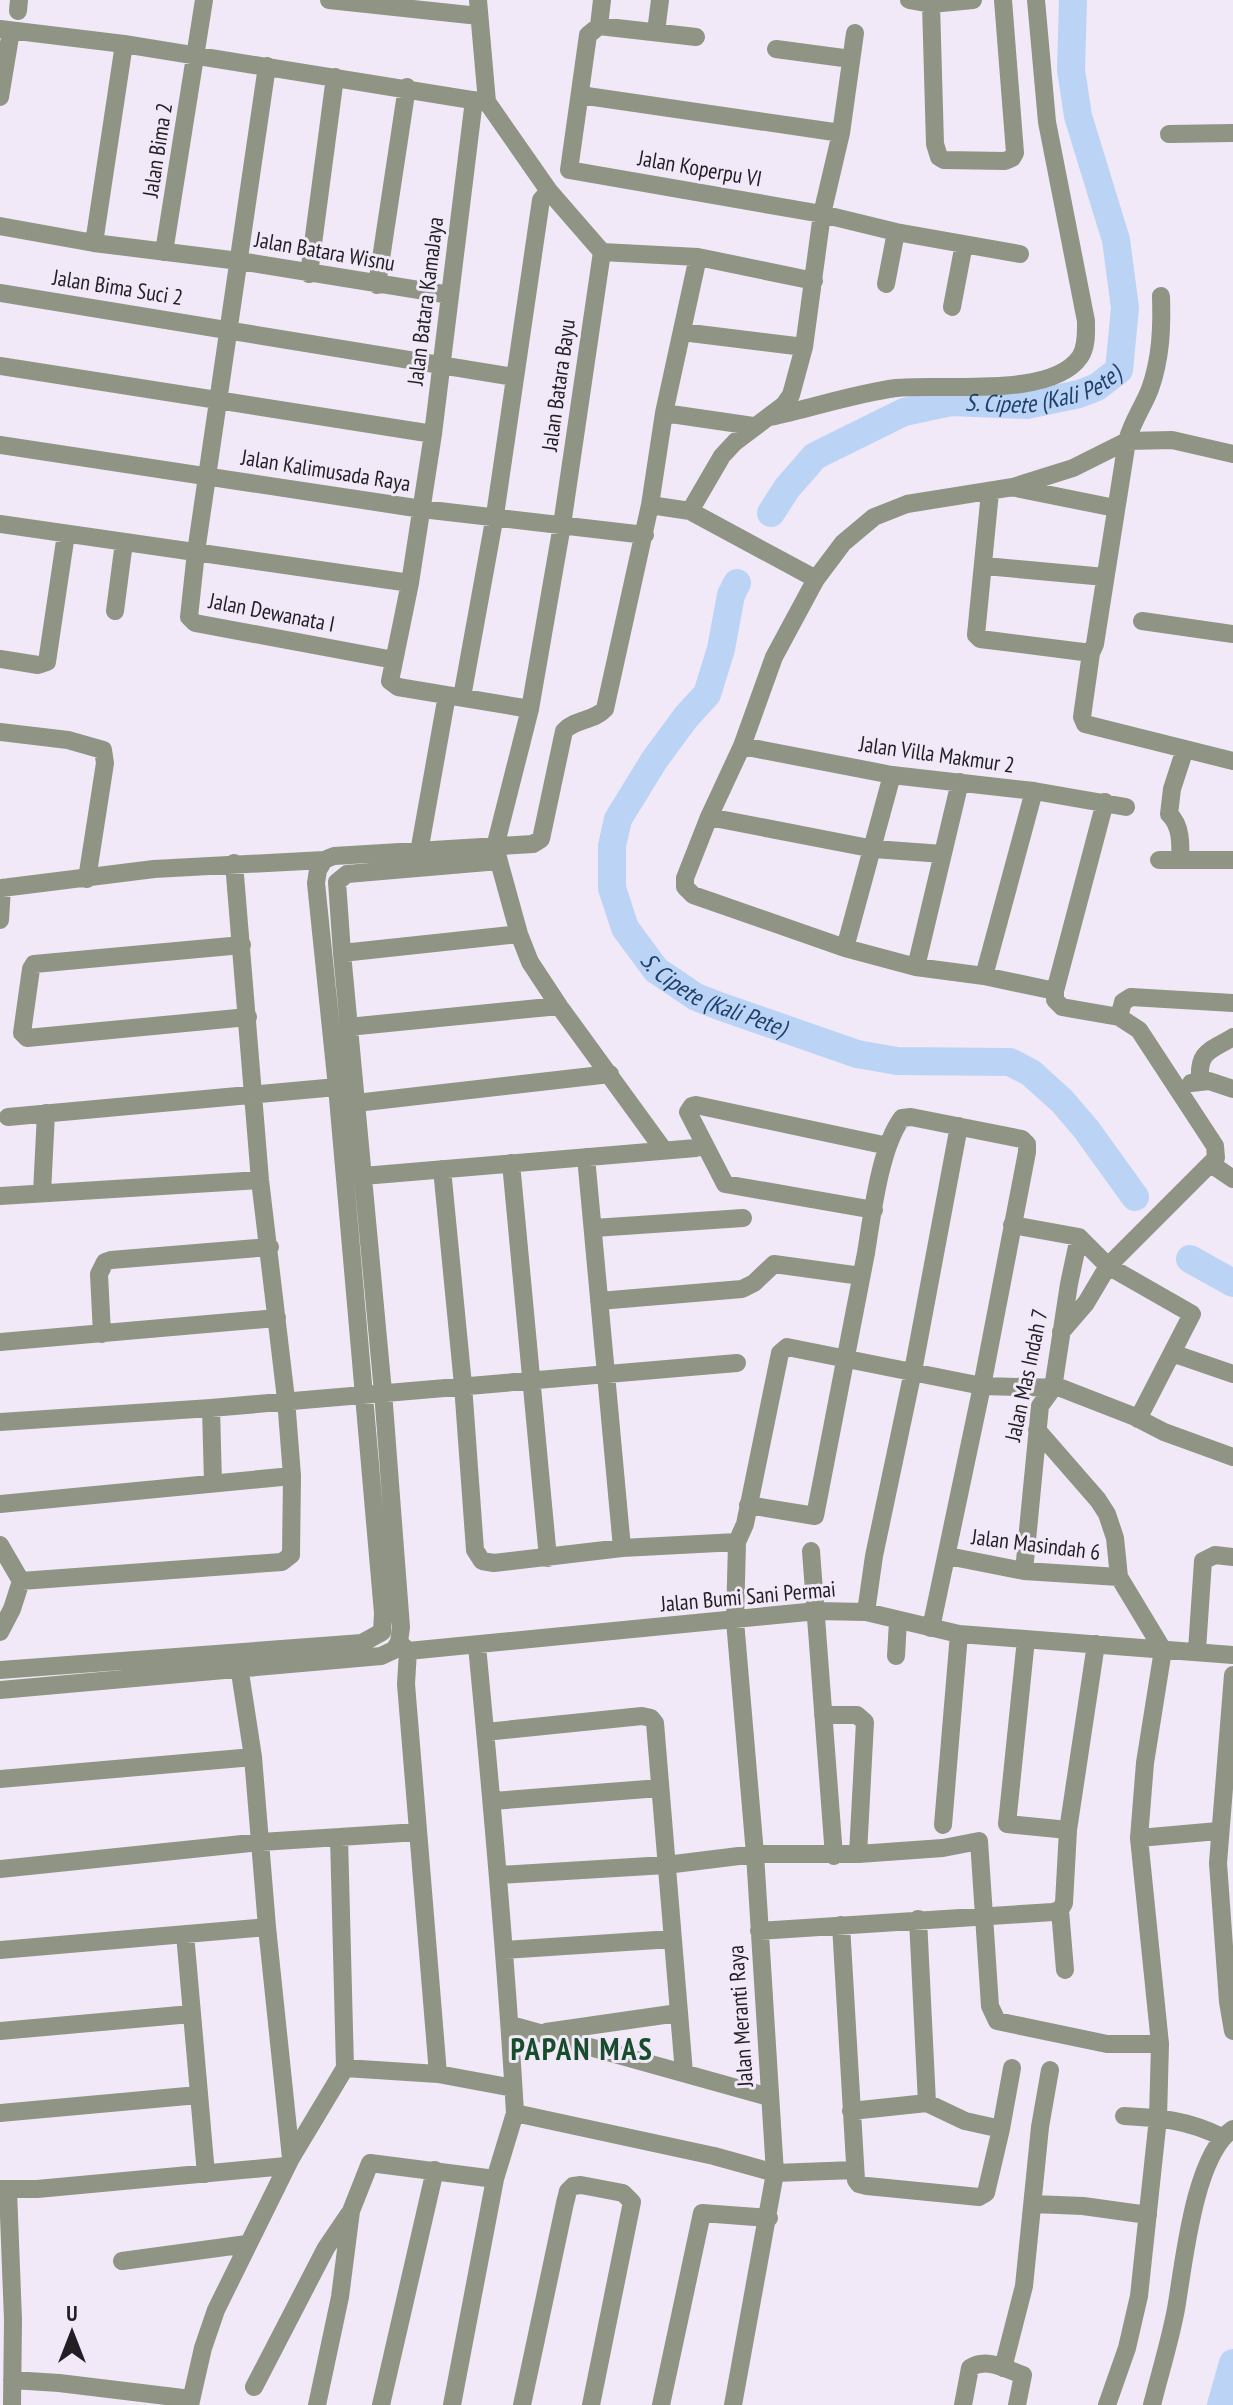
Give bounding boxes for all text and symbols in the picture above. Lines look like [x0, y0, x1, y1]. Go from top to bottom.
street label: Jalan Bima 2 [136, 101, 178, 200]
street label: Jalan Koperpu VI [635, 143, 764, 193]
street label: Jalan Batara KamaJaya [401, 215, 449, 388]
street label: Jalan Batara Wisnu [252, 225, 397, 277]
street label: Jalan Bima Suci 2 [50, 263, 185, 311]
street label: Jalan Batara Bayu [535, 317, 581, 454]
water label: S. Cipete (Kali Pete) [965, 357, 1129, 420]
street label: Jalan Kalimusada Raya [238, 443, 413, 497]
street label: Jalan Dewanata I [206, 586, 337, 638]
street label: Jalan Villa Makmur 2 [857, 729, 1016, 779]
water label: S. Cipete (Kali Pete) [634, 946, 793, 1044]
street label: Jalan Mas Indah 7 [998, 1306, 1054, 1445]
street label: Jalan Masindah 6 [969, 1522, 1102, 1566]
street label: Jalan Bumi Sani Permai [658, 1574, 837, 1618]
street label: Jalan Meranti Raya [721, 1944, 759, 2089]
district label: PAPAN MAS [510, 2029, 654, 2068]
north arrow [32, 2293, 112, 2373]
text: U [66, 2299, 78, 2327]

